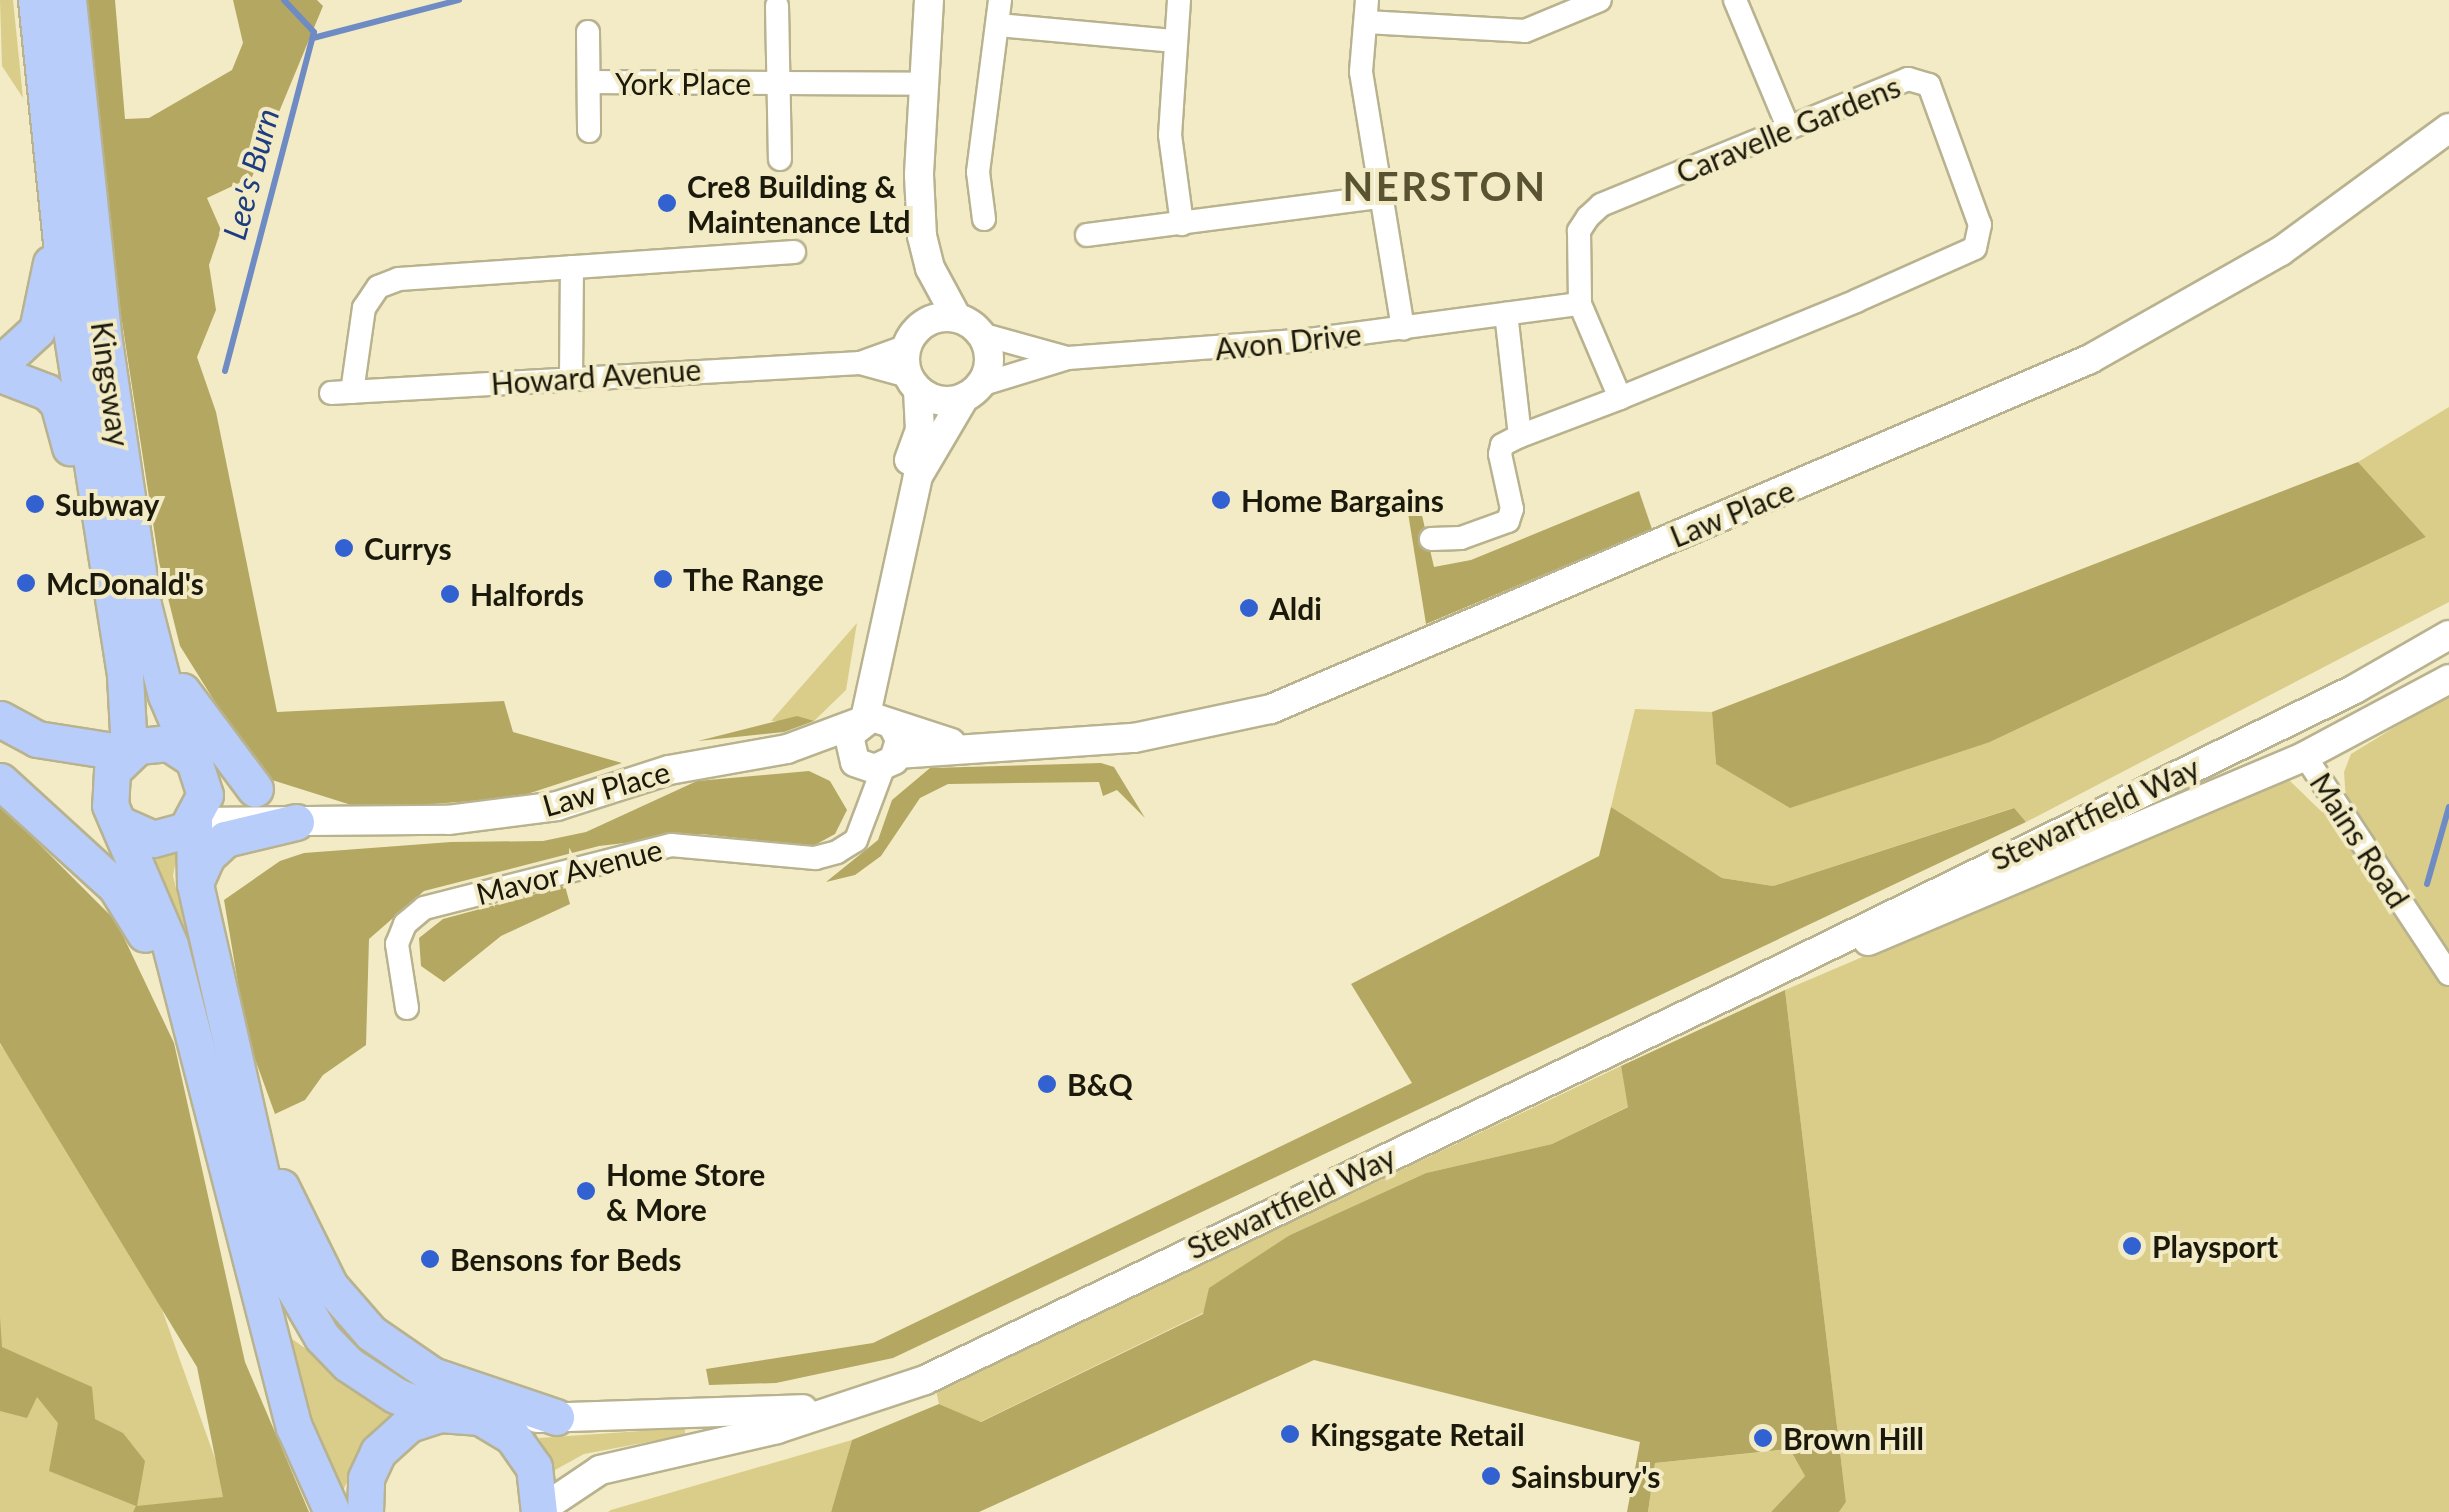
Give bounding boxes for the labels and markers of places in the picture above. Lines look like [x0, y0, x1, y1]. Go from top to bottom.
place label: Cre8 Building & Maintenance Ltd [687, 168, 911, 238]
marker: Cre8 Building & Maintenance Ltd [656, 192, 678, 214]
place label: Home Bargains [1241, 482, 1444, 518]
place label: Subway [55, 486, 159, 522]
marker: Home Bargains [1210, 489, 1232, 511]
marker: Subway [24, 493, 46, 515]
place label: Currys [364, 530, 452, 566]
marker: Currys [333, 537, 355, 559]
place label: The Range [683, 561, 824, 597]
place label: McDonald's [46, 565, 204, 601]
marker: The Range [652, 568, 674, 590]
marker: McDonald's [15, 572, 37, 594]
place label: Halfords [470, 576, 584, 612]
marker: Halfords [439, 583, 461, 605]
place label: Aldi [1269, 590, 1322, 626]
marker: Aldi [1238, 597, 1260, 619]
place label: B&Q [1067, 1066, 1133, 1102]
marker: B&Q [1036, 1073, 1058, 1095]
place label: Home Store & More [606, 1156, 765, 1226]
marker: Home Store & More [575, 1180, 597, 1202]
place label: Playsport [2152, 1228, 2278, 1264]
marker: Playsport [2121, 1235, 2143, 1257]
place label: Bensons for Beds [450, 1241, 682, 1277]
marker: Bensons for Beds [419, 1248, 441, 1270]
place label: Kingsgate Retail [1310, 1416, 1525, 1452]
place label: Brown Hill [1783, 1420, 1924, 1456]
marker: Kingsgate Retail [1279, 1423, 1301, 1445]
marker: Brown Hill [1752, 1427, 1774, 1449]
place label: Sainsbury's [1511, 1458, 1660, 1494]
marker: Sainsbury's [1480, 1465, 1502, 1487]

